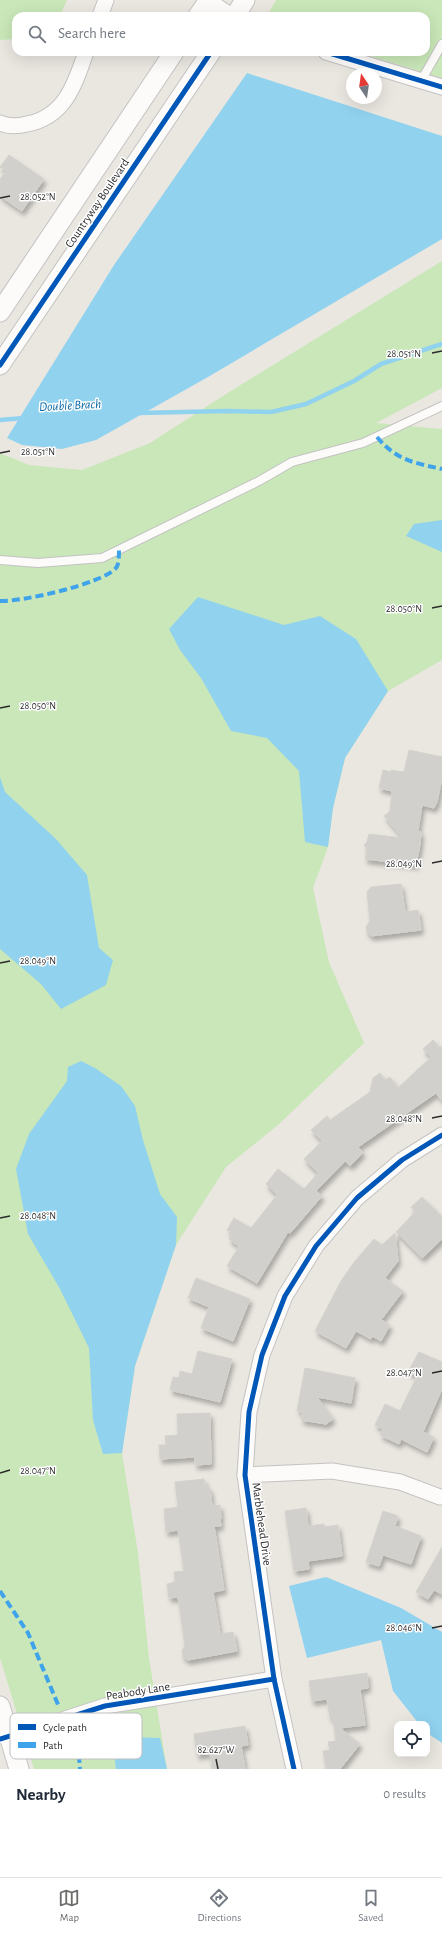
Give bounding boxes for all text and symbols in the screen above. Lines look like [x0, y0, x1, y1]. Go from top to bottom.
search box [12, 12, 430, 56]
icon: search [26, 23, 48, 45]
text: Search here [58, 26, 126, 41]
north arrow [346, 68, 382, 104]
street label: Countryway Boulevard [63, 156, 132, 250]
text: 28.052°N [20, 192, 56, 202]
text: 28.051°N [387, 349, 421, 359]
water label: Double Brach [39, 398, 101, 414]
text: 28.051°N [21, 447, 55, 457]
text: 28.050°N [386, 604, 422, 614]
text: 28.050°N [20, 701, 56, 711]
text: 28.049°N [386, 859, 422, 869]
text: 28.049°N [20, 956, 56, 966]
text: 28.048°N [386, 1114, 422, 1124]
text: 28.048°N [20, 1211, 56, 1221]
text: 28.047°N [386, 1368, 422, 1378]
text: 28.047°N [20, 1466, 56, 1476]
street label: Marblehead Drive [250, 1482, 274, 1566]
text: 28.046°N [386, 1623, 422, 1633]
street label: Peabody Lane [105, 1680, 171, 1703]
legend [10, 1713, 142, 1759]
map controls [394, 1721, 430, 1757]
button: locate [394, 1721, 430, 1757]
text: Cycle path [43, 1722, 87, 1733]
text: Path [43, 1740, 63, 1751]
text: 82.627°W [198, 1745, 235, 1755]
text: Nearby [16, 1786, 66, 1803]
text: 0 results [383, 1788, 426, 1801]
tab: Map [58, 1887, 80, 1924]
tab: Directions [197, 1887, 241, 1924]
tab: Saved [358, 1887, 383, 1924]

